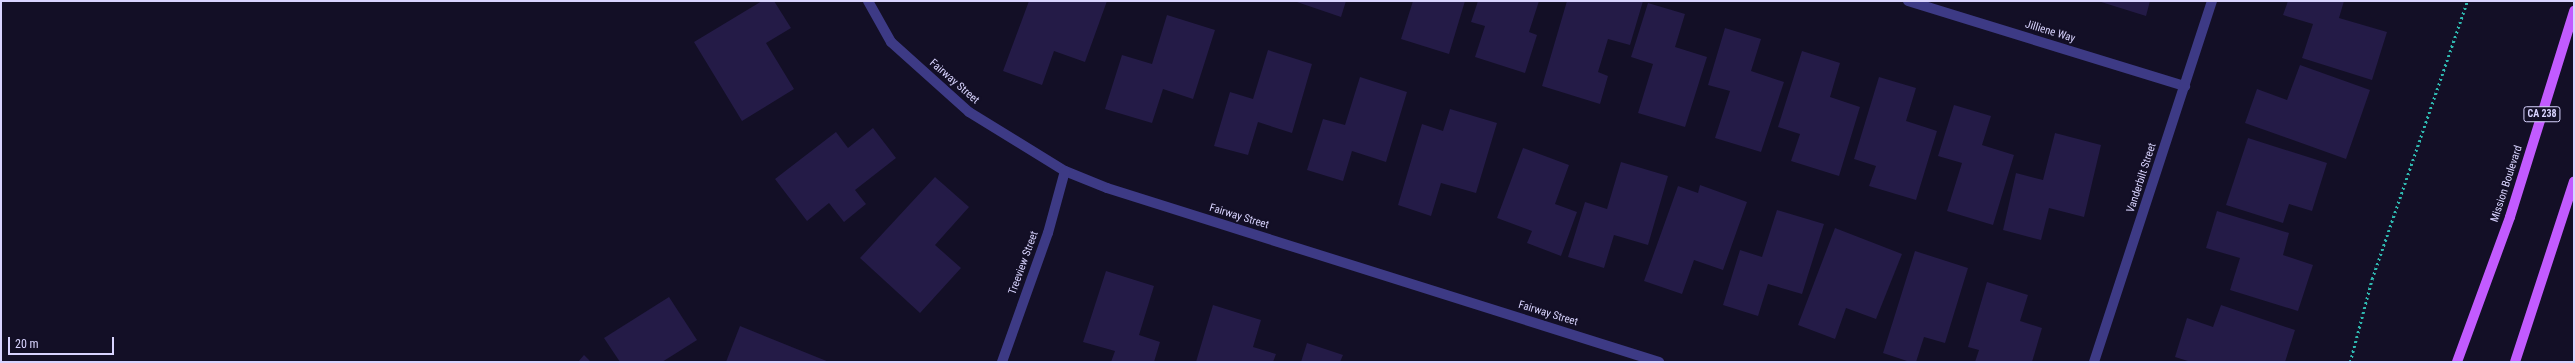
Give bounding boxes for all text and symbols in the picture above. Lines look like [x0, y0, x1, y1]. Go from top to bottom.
street label: Jilliene Way [2023, 18, 2077, 46]
street label: Fairway Street [926, 57, 982, 107]
road number: CA 238 [2523, 106, 2561, 122]
street label: Vanderbilt Street [2125, 141, 2159, 215]
street label: Mission Boulevard [2488, 144, 2526, 224]
street label: Fairway Street [1208, 202, 1270, 232]
street label: Treeview Street [1006, 229, 1042, 297]
street label: Fairway Street [1517, 299, 1579, 329]
scale bar [10, 329, 116, 355]
text: 20 m [15, 337, 39, 351]

